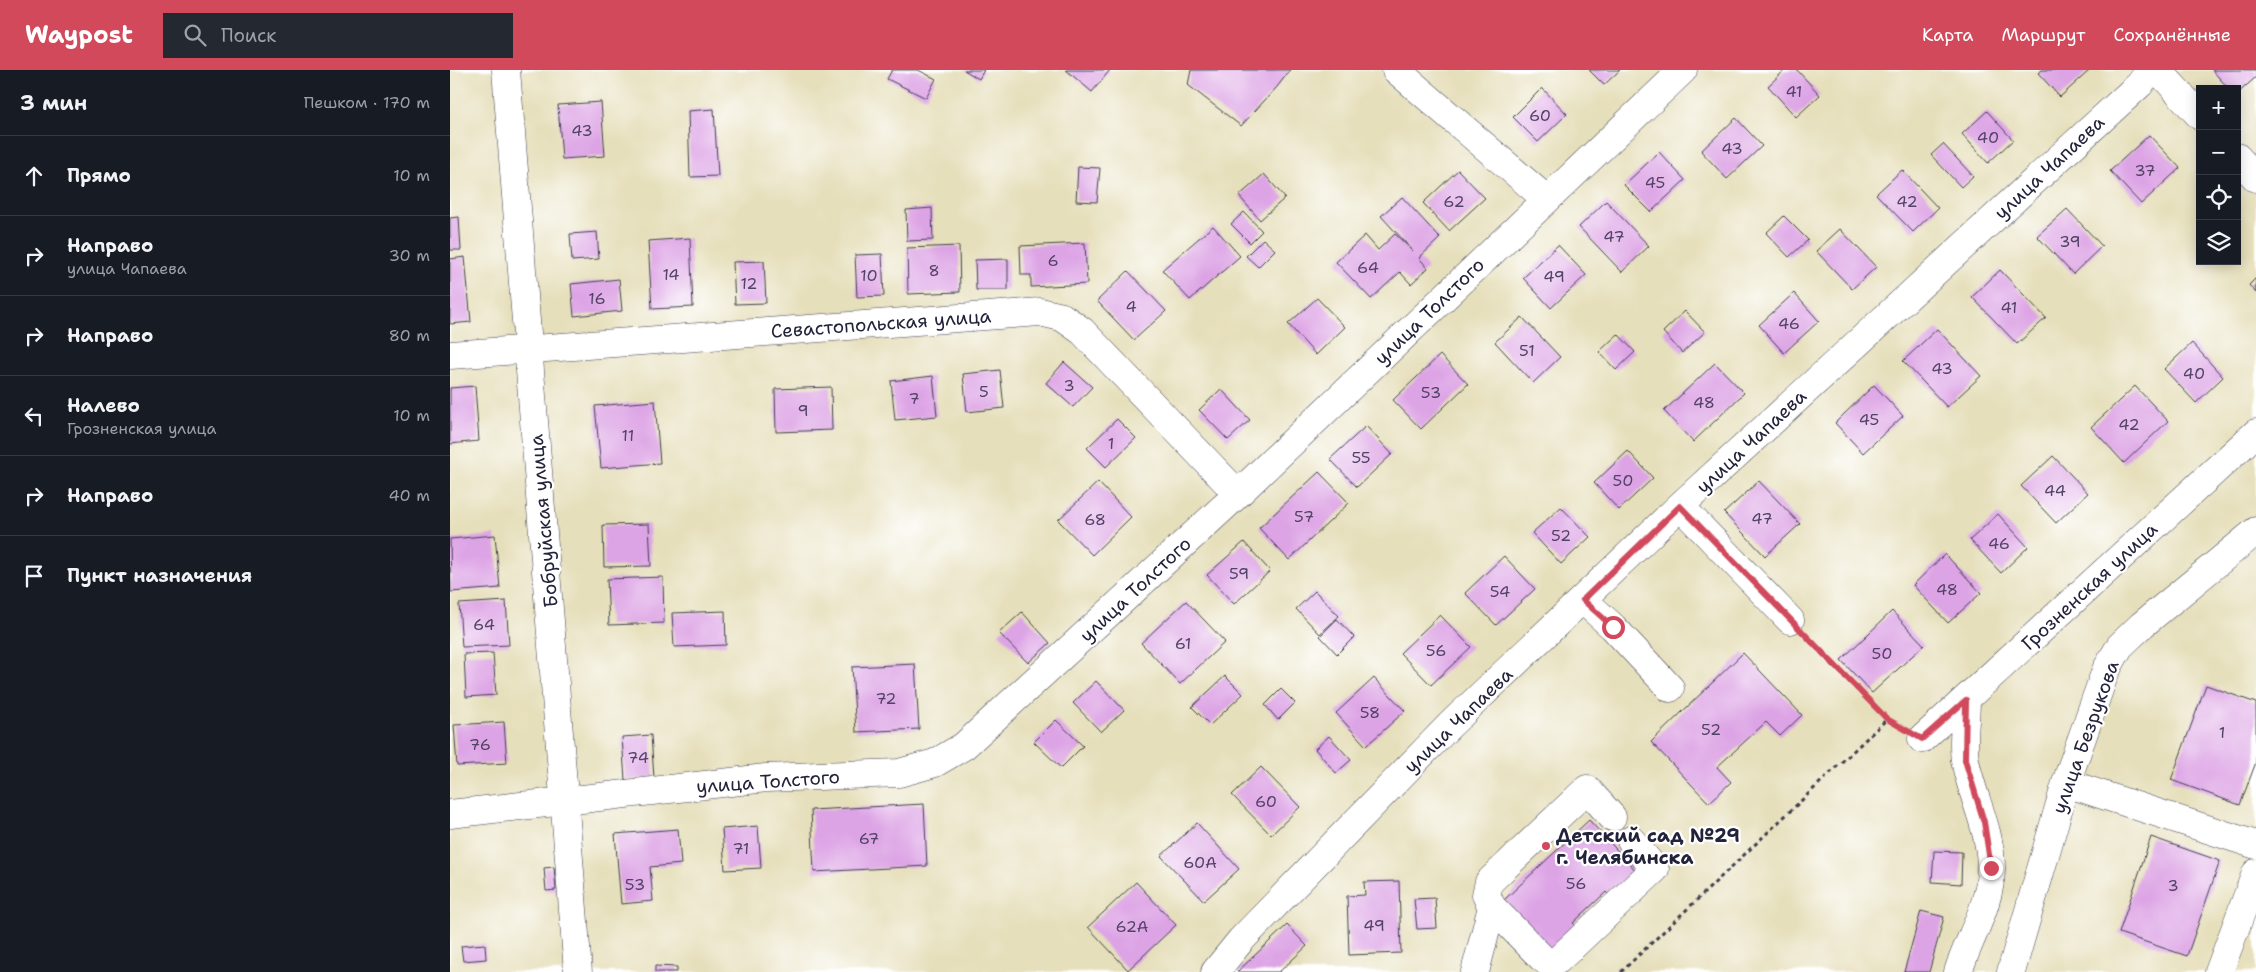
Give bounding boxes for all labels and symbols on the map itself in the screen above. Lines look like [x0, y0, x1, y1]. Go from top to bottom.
house number: 41 [1785, 81, 1803, 102]
house number: 60 [1529, 105, 1551, 126]
street label: улица Чапаева [1989, 110, 2110, 225]
house number: 43 [571, 120, 593, 141]
house number: 40 [1977, 127, 1999, 148]
house number: 43 [1721, 138, 1743, 159]
house number: 37 [2134, 160, 2156, 181]
house number: 45 [1645, 172, 1665, 193]
house number: 62 [1443, 191, 1465, 212]
house number: 42 [1896, 191, 1918, 212]
house number: 47 [1603, 226, 1625, 247]
house number: 39 [2059, 231, 2081, 252]
house number: 6 [1047, 250, 1059, 271]
street label: улица Толстого [1369, 252, 1490, 370]
house number: 64 [1357, 257, 1379, 278]
house number: 8 [928, 260, 940, 281]
house number: 14 [662, 264, 680, 285]
house number: 10 [860, 265, 878, 286]
house number: 49 [1543, 266, 1565, 287]
house number: 12 [740, 273, 758, 294]
house number: 16 [588, 288, 606, 309]
house number: 4 [1125, 296, 1137, 317]
house number: 41 [2000, 297, 2018, 318]
street label: Севастопольская улица [770, 303, 992, 344]
house number: 46 [1778, 313, 1800, 334]
house number: 51 [1519, 340, 1535, 361]
house number: 43 [1931, 358, 1953, 379]
house number: 40 [2183, 363, 2205, 384]
house number: 3 [1063, 375, 1075, 396]
house number: 5 [979, 381, 989, 402]
house number: 53 [1421, 382, 1441, 403]
street label: улица Чапаева [1691, 384, 1812, 499]
house number: 7 [908, 388, 920, 409]
house number: 48 [1693, 392, 1715, 413]
house number: 9 [797, 400, 809, 421]
house number: 45 [1859, 409, 1879, 430]
house number: 42 [2118, 414, 2140, 435]
house number: 11 [622, 425, 634, 446]
street label: Бобруйская улица [523, 433, 564, 609]
house number: 1 [1108, 433, 1114, 454]
house number: 55 [1351, 447, 1371, 468]
house number: 50 [1613, 470, 1633, 491]
house number: 44 [2044, 480, 2066, 501]
house number: 57 [1294, 506, 1314, 527]
house number: 47 [1751, 508, 1773, 529]
house number: 68 [1084, 509, 1106, 530]
street label: Грозненская улица [2016, 517, 2163, 656]
house number: 52 [1551, 525, 1571, 546]
street label: улица Толстого [1074, 531, 1196, 648]
house number: 46 [1988, 533, 2010, 554]
house number: 59 [1229, 563, 1249, 584]
house number: 48 [1936, 579, 1958, 600]
house number: 54 [1490, 581, 1510, 602]
house number: 64 [473, 614, 495, 635]
route start [1602, 616, 1625, 639]
house number: 61 [1175, 633, 1191, 654]
house number: 56 [1426, 640, 1446, 661]
house number: 50 [1872, 643, 1892, 664]
street label: улица Безрукова [2046, 657, 2125, 817]
street label: улица Чапаева [1399, 662, 1518, 779]
house number: 72 [875, 688, 897, 709]
house number: 58 [1360, 702, 1380, 723]
house number: 52 [1701, 719, 1721, 740]
house number: 1 [2219, 722, 2225, 743]
house number: 76 [469, 734, 491, 755]
house number: 74 [627, 747, 649, 768]
street label: улица Толстого [695, 764, 841, 799]
house number: 60 [1255, 791, 1277, 812]
place label: Детский сад №29 г. Челябинска [1556, 823, 1740, 870]
house number: 67 [859, 828, 879, 849]
house number: 71 [732, 838, 750, 859]
marker: Детский сад №29 г. Челябинска [1540, 840, 1552, 852]
house number: 60А [1183, 852, 1217, 873]
route end [1980, 857, 2003, 880]
house number: 56 [1566, 873, 1586, 894]
house number: 53 [625, 874, 645, 895]
house number: 3 [2167, 875, 2179, 896]
house number: 49 [1363, 915, 1385, 936]
house number: 62А [1115, 916, 1149, 937]

